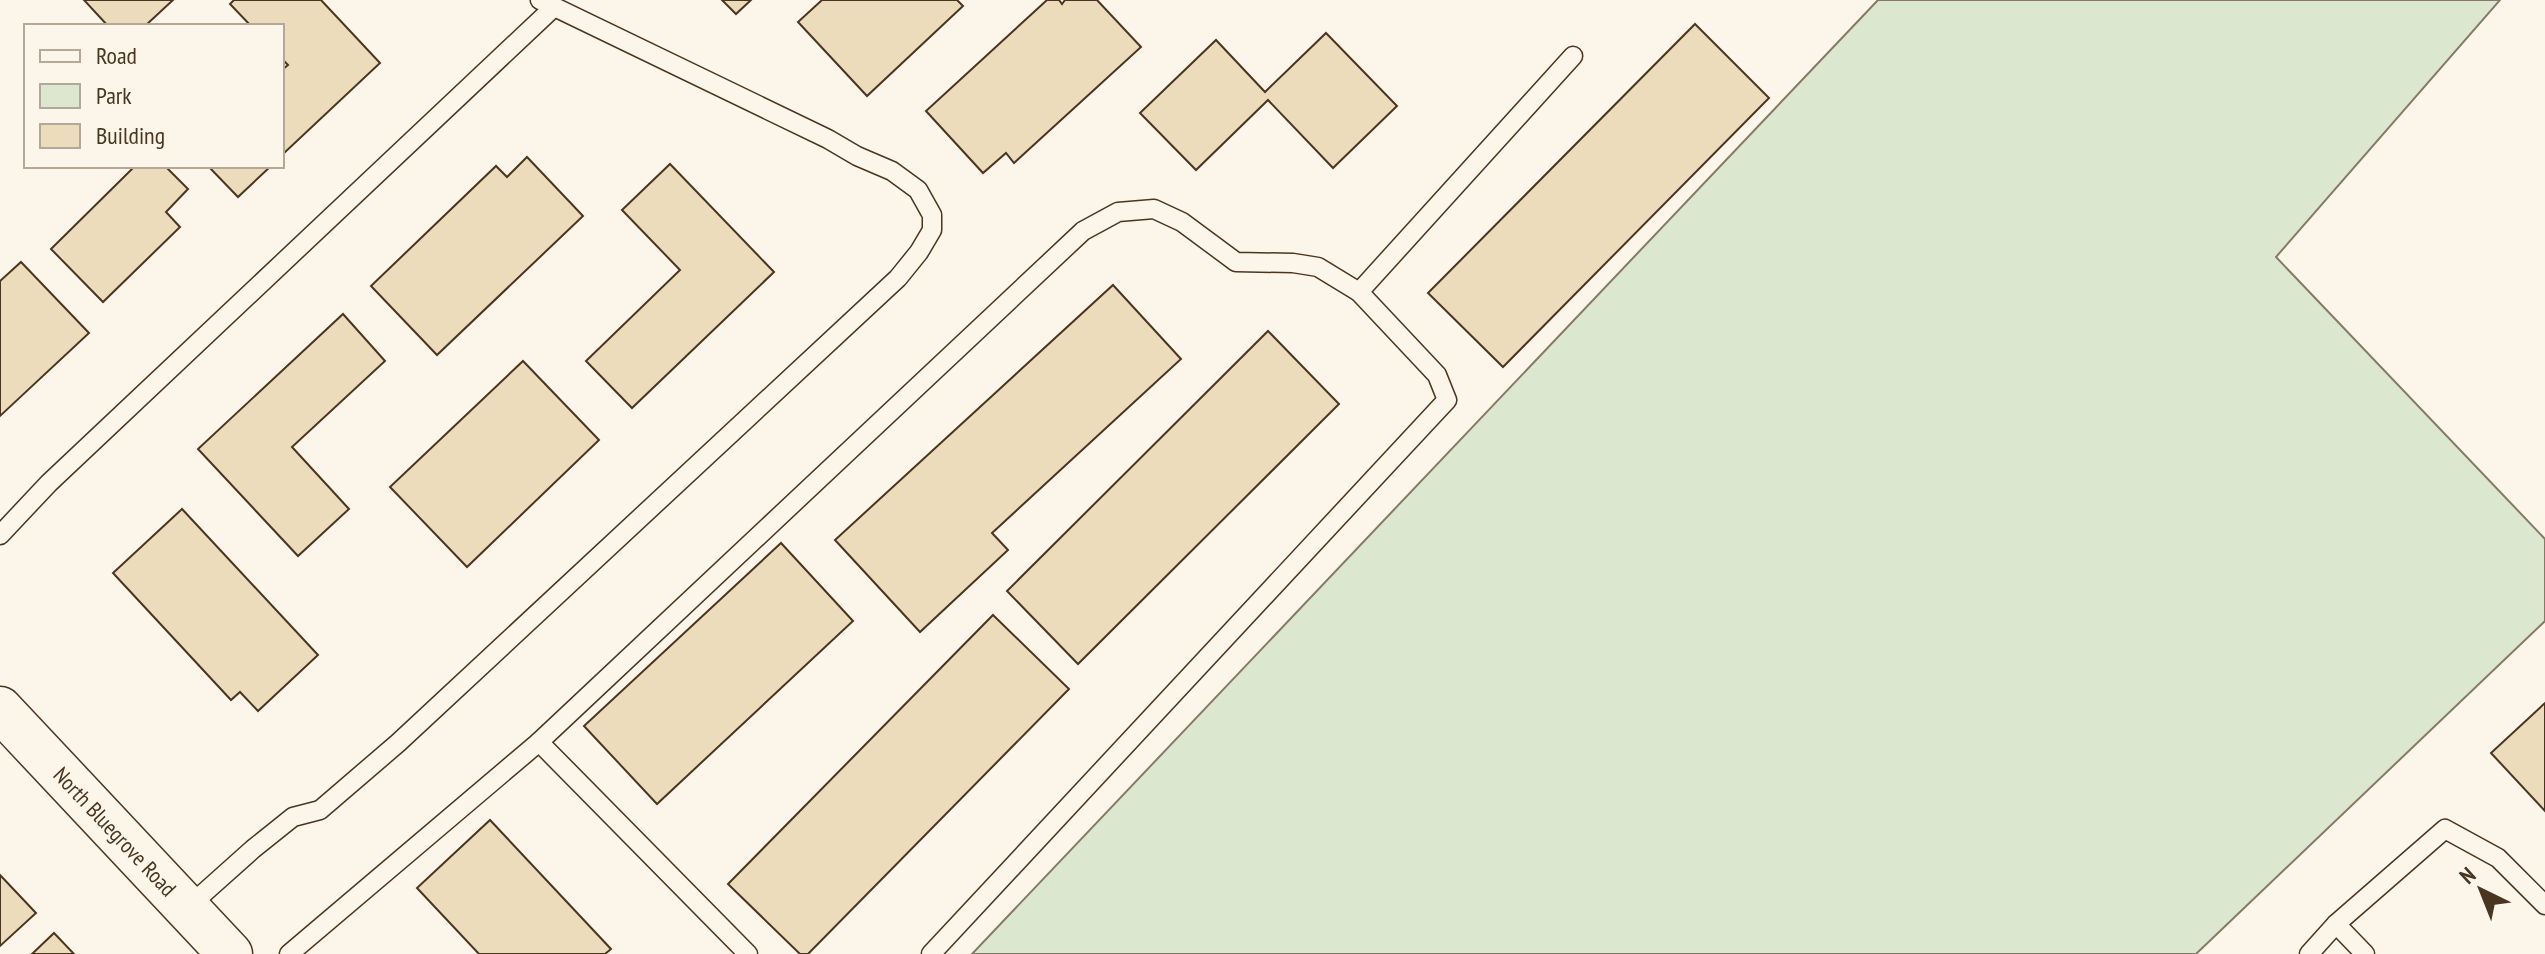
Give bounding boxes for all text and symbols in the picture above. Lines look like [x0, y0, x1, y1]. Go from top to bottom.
legend [24, 24, 284, 168]
text: Road [96, 40, 137, 71]
text: Park [96, 80, 132, 111]
text: Building [96, 120, 165, 151]
street label: North Bluegrove Road [48, 761, 182, 902]
north arrow [2441, 850, 2521, 930]
text: N [2453, 861, 2481, 890]

